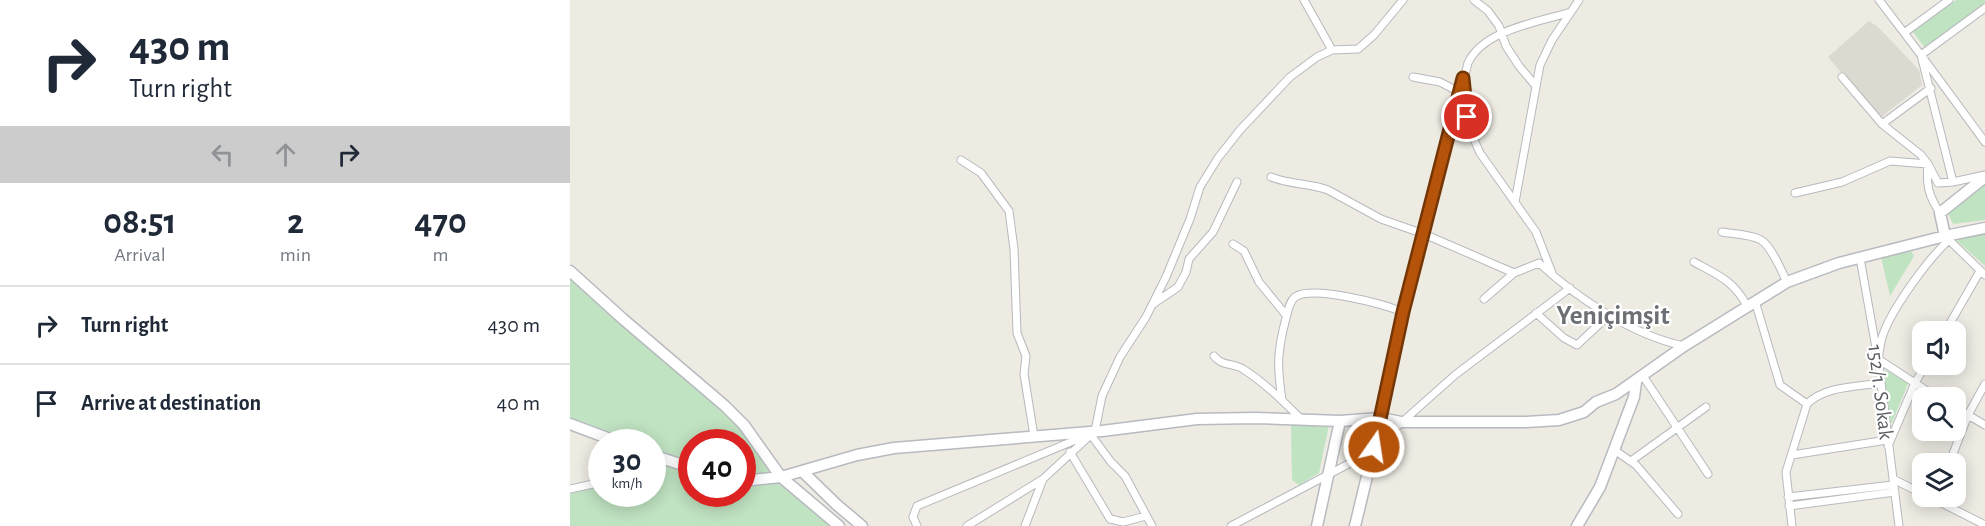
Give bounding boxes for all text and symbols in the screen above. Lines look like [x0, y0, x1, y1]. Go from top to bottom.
icon: right [30, 24, 108, 102]
text: 430 m [129, 26, 230, 68]
text: Turn right [129, 75, 232, 102]
pin [1441, 91, 1492, 142]
icon: arrive [1450, 100, 1483, 133]
icon: left [206, 138, 239, 171]
icon: ahead [269, 138, 302, 171]
icon: right [332, 138, 365, 171]
text: 08:51 [103, 204, 177, 240]
text: 2 [287, 204, 304, 240]
text: 470 [414, 204, 467, 240]
text: Arrival [114, 245, 166, 265]
text: min [280, 245, 311, 265]
text: m [432, 245, 448, 265]
district label: Yeniçimşit [1556, 302, 1670, 329]
icon: right [30, 309, 63, 342]
text: Turn right [81, 314, 168, 336]
text: 430 m [488, 314, 540, 336]
map controls [1912, 321, 1966, 507]
button: sound [1912, 321, 1966, 375]
street label: 152/1. Sokak [1864, 343, 1897, 441]
icon: arrive [30, 387, 63, 420]
button: search [1912, 387, 1966, 441]
text: Arrive at destination [81, 392, 261, 414]
text: 40 m [497, 392, 540, 414]
position arrow [1342, 415, 1406, 479]
speed limit sign: 40 [678, 429, 756, 507]
text: 30 [613, 446, 641, 476]
button: layers [1912, 453, 1966, 507]
text: km/h [612, 476, 642, 491]

